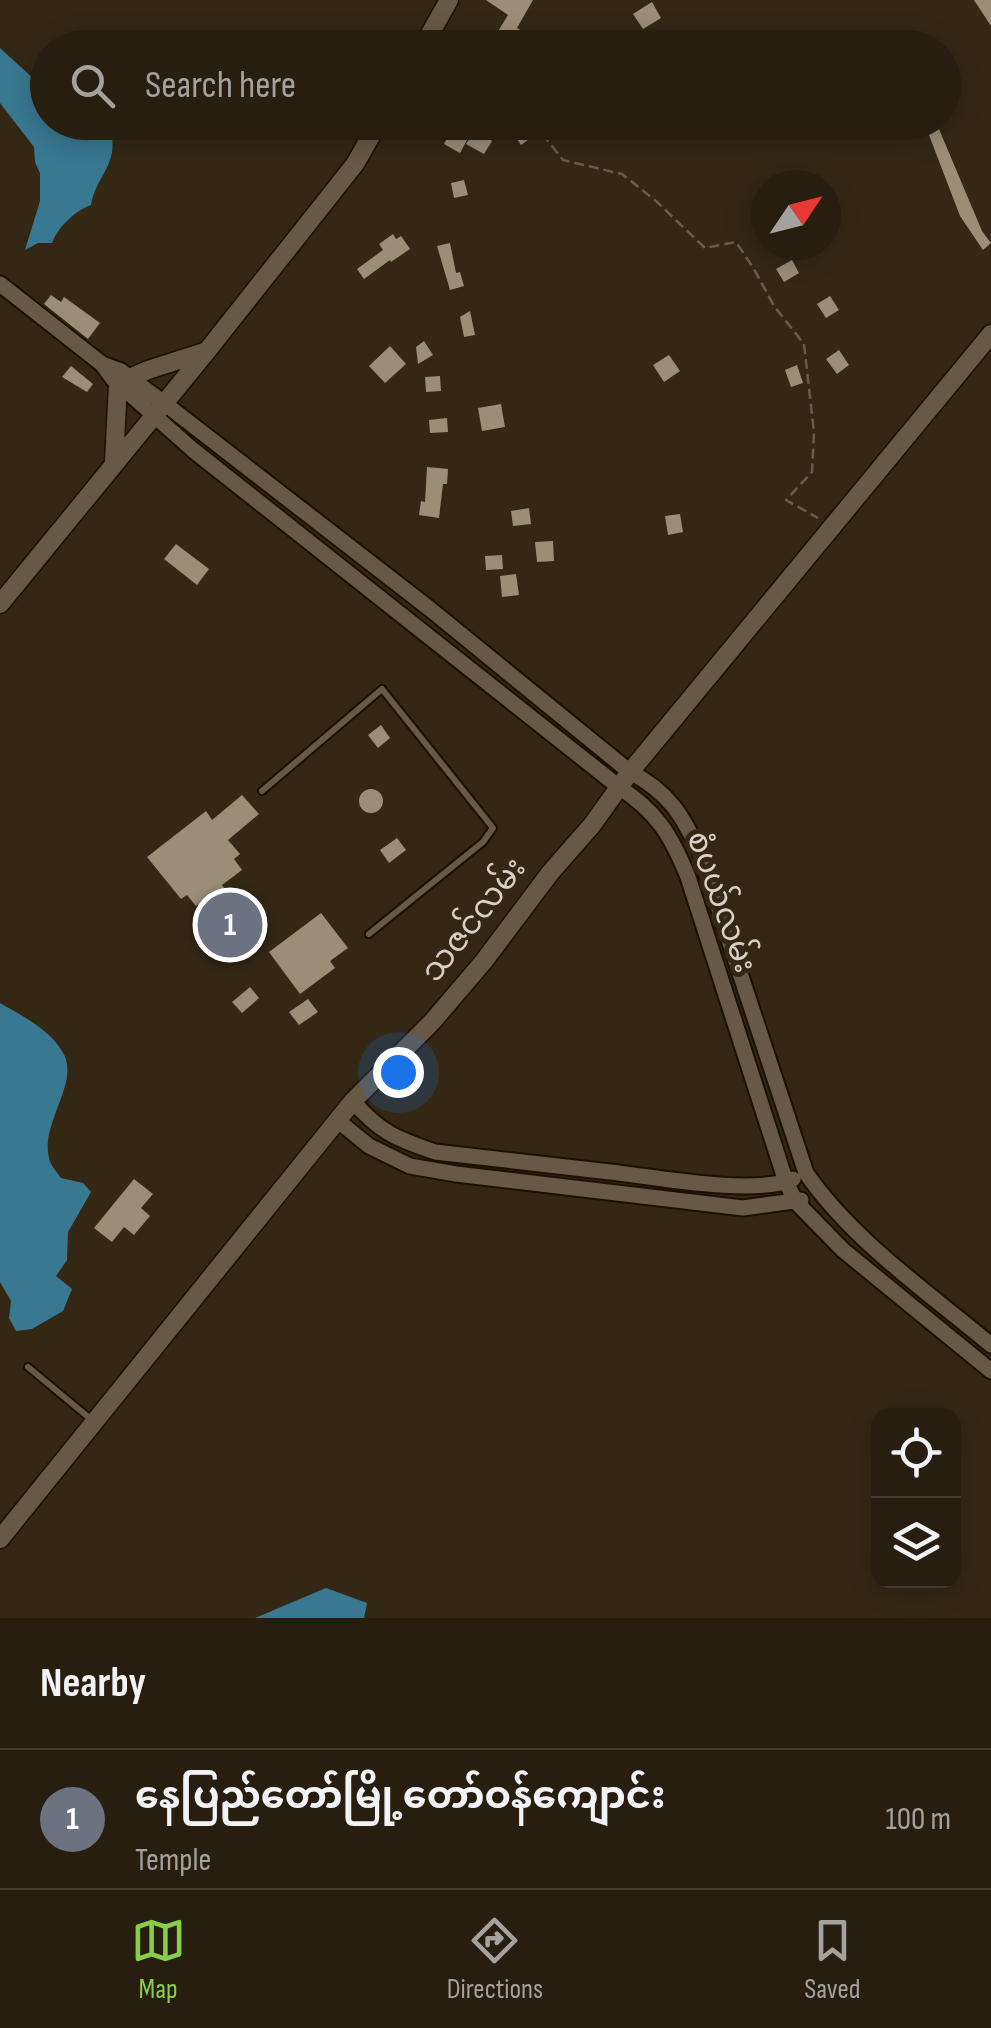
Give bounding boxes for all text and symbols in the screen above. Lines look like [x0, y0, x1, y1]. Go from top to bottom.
search box [30, 30, 961, 140]
icon: search [65, 58, 120, 113]
text: Search here [145, 63, 296, 108]
north arrow [751, 170, 841, 260]
street label: စံပယ်လမ်း [677, 824, 769, 978]
street label: သဇင်လမ်း [409, 847, 535, 990]
pin: 1 [198, 888, 262, 962]
your location [373, 1047, 424, 1098]
map controls [871, 1408, 961, 1588]
button: locate [871, 1408, 961, 1498]
button: layers [871, 1498, 961, 1588]
text: Nearby [40, 1658, 146, 1709]
text: နေပြည်တော်မြို့တော်ဝန်ကျောင်း [135, 1774, 665, 1819]
text: 1 [66, 1800, 79, 1839]
text: 100 m [886, 1800, 951, 1839]
text: Temple [135, 1841, 211, 1880]
tab: Map [131, 1913, 186, 2006]
tab: Directions [447, 1913, 543, 2006]
tab: Saved [804, 1913, 860, 2006]

